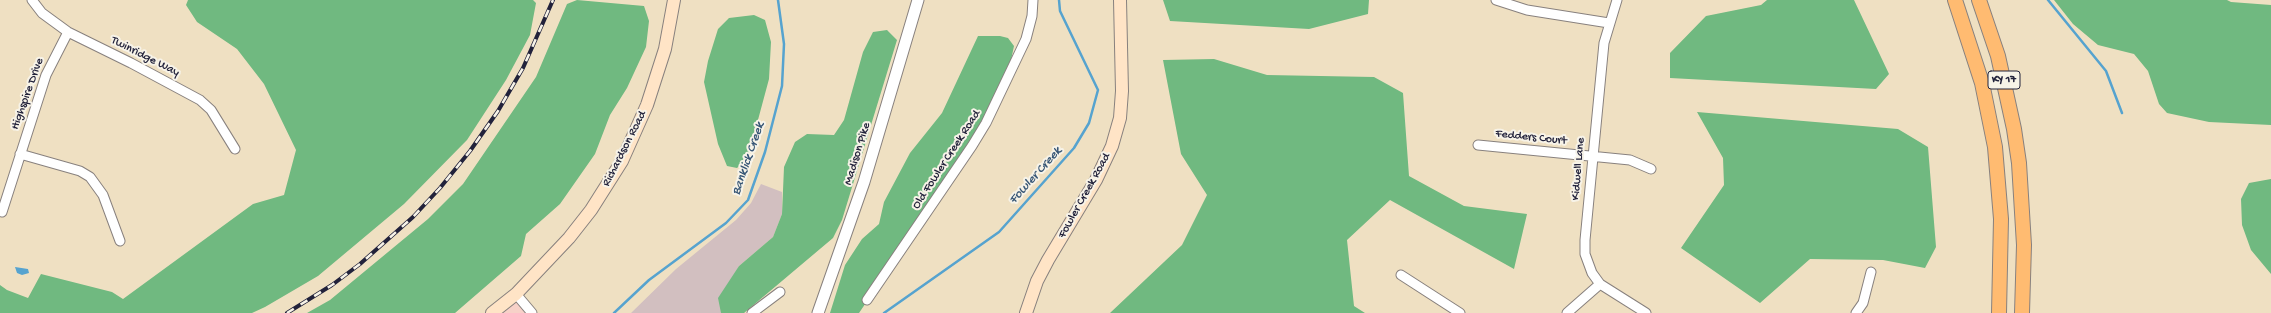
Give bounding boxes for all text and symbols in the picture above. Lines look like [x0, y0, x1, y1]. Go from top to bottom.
street label: Twinridge Way [108, 34, 182, 80]
street label: Highspire Drive [8, 56, 48, 132]
road number: KY 17 [1988, 71, 2020, 89]
street label: Old Fowler Creek Road [910, 108, 984, 212]
street label: Richardson Road [600, 109, 650, 189]
water label: Banklick Creek [729, 121, 769, 197]
street label: Madison Pike [842, 121, 874, 187]
street label: Fedders Court [1495, 127, 1567, 149]
street label: Kidwell Lane [1569, 137, 1589, 201]
water label: Fowler Creek [1006, 144, 1066, 208]
street label: Fowler Creek Road [1056, 151, 1114, 241]

